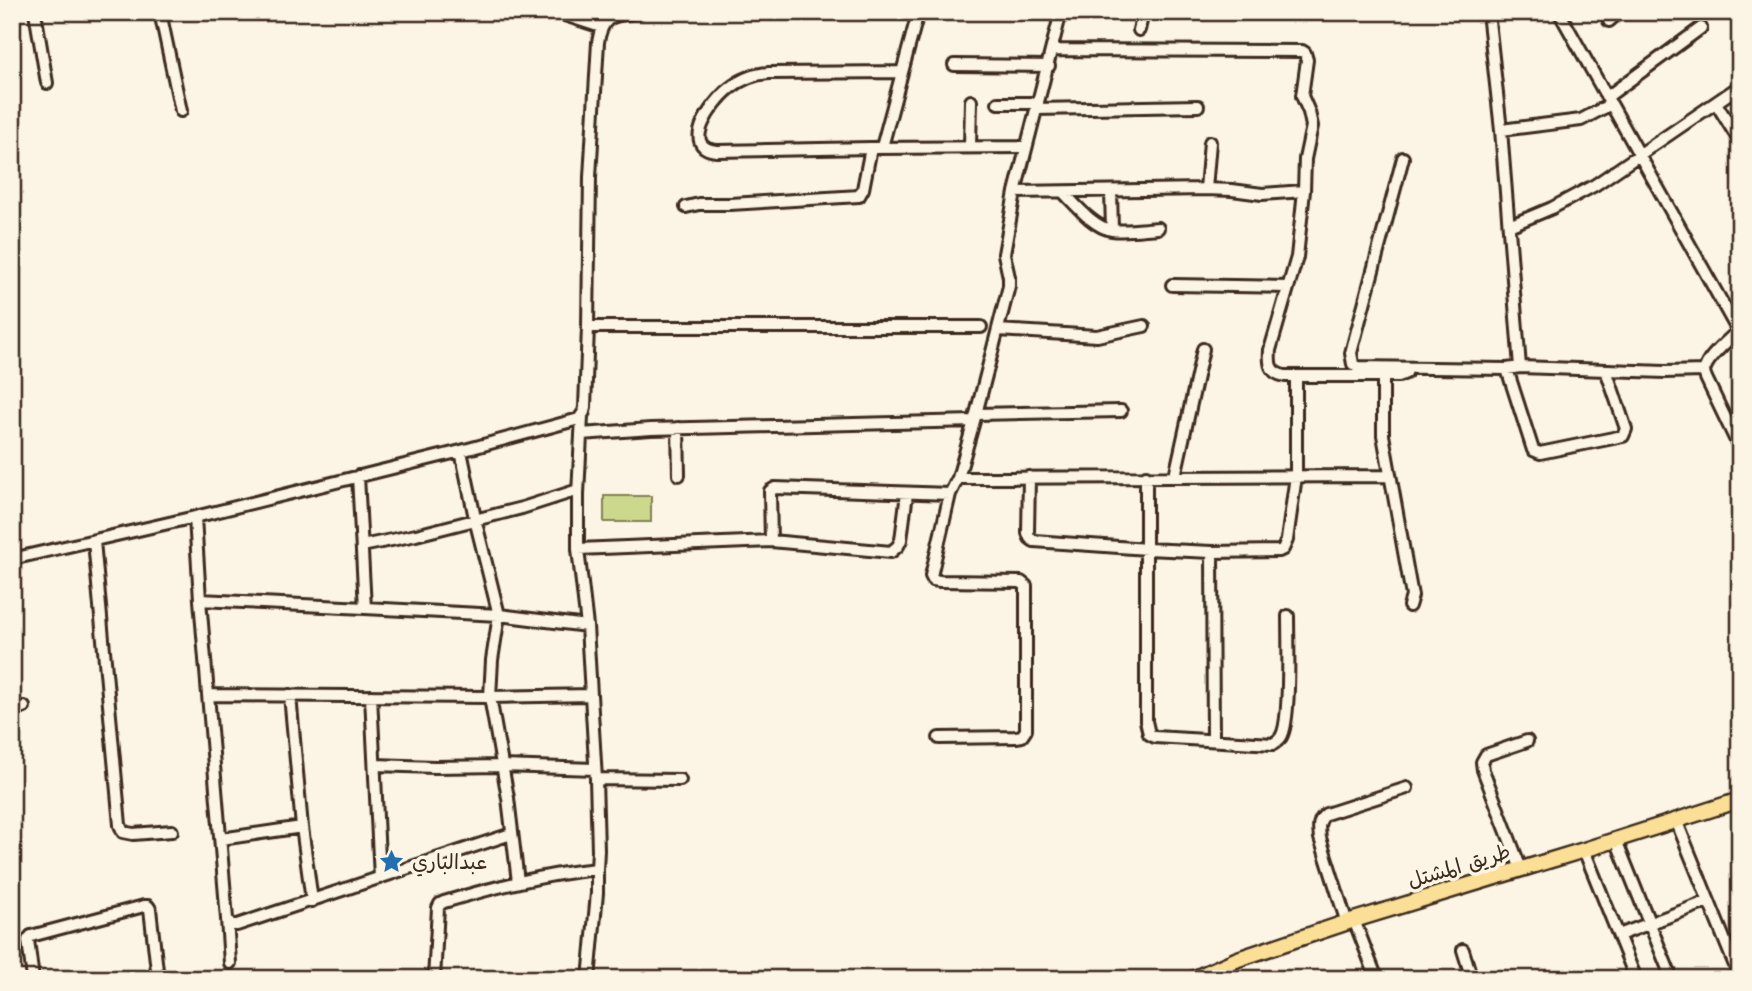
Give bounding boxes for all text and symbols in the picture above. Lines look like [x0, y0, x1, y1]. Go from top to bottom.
street label: طريق المشتل [1405, 839, 1513, 893]
place icon: عبدالباري [378, 848, 406, 876]
place label: عبدالباري [412, 850, 487, 877]

